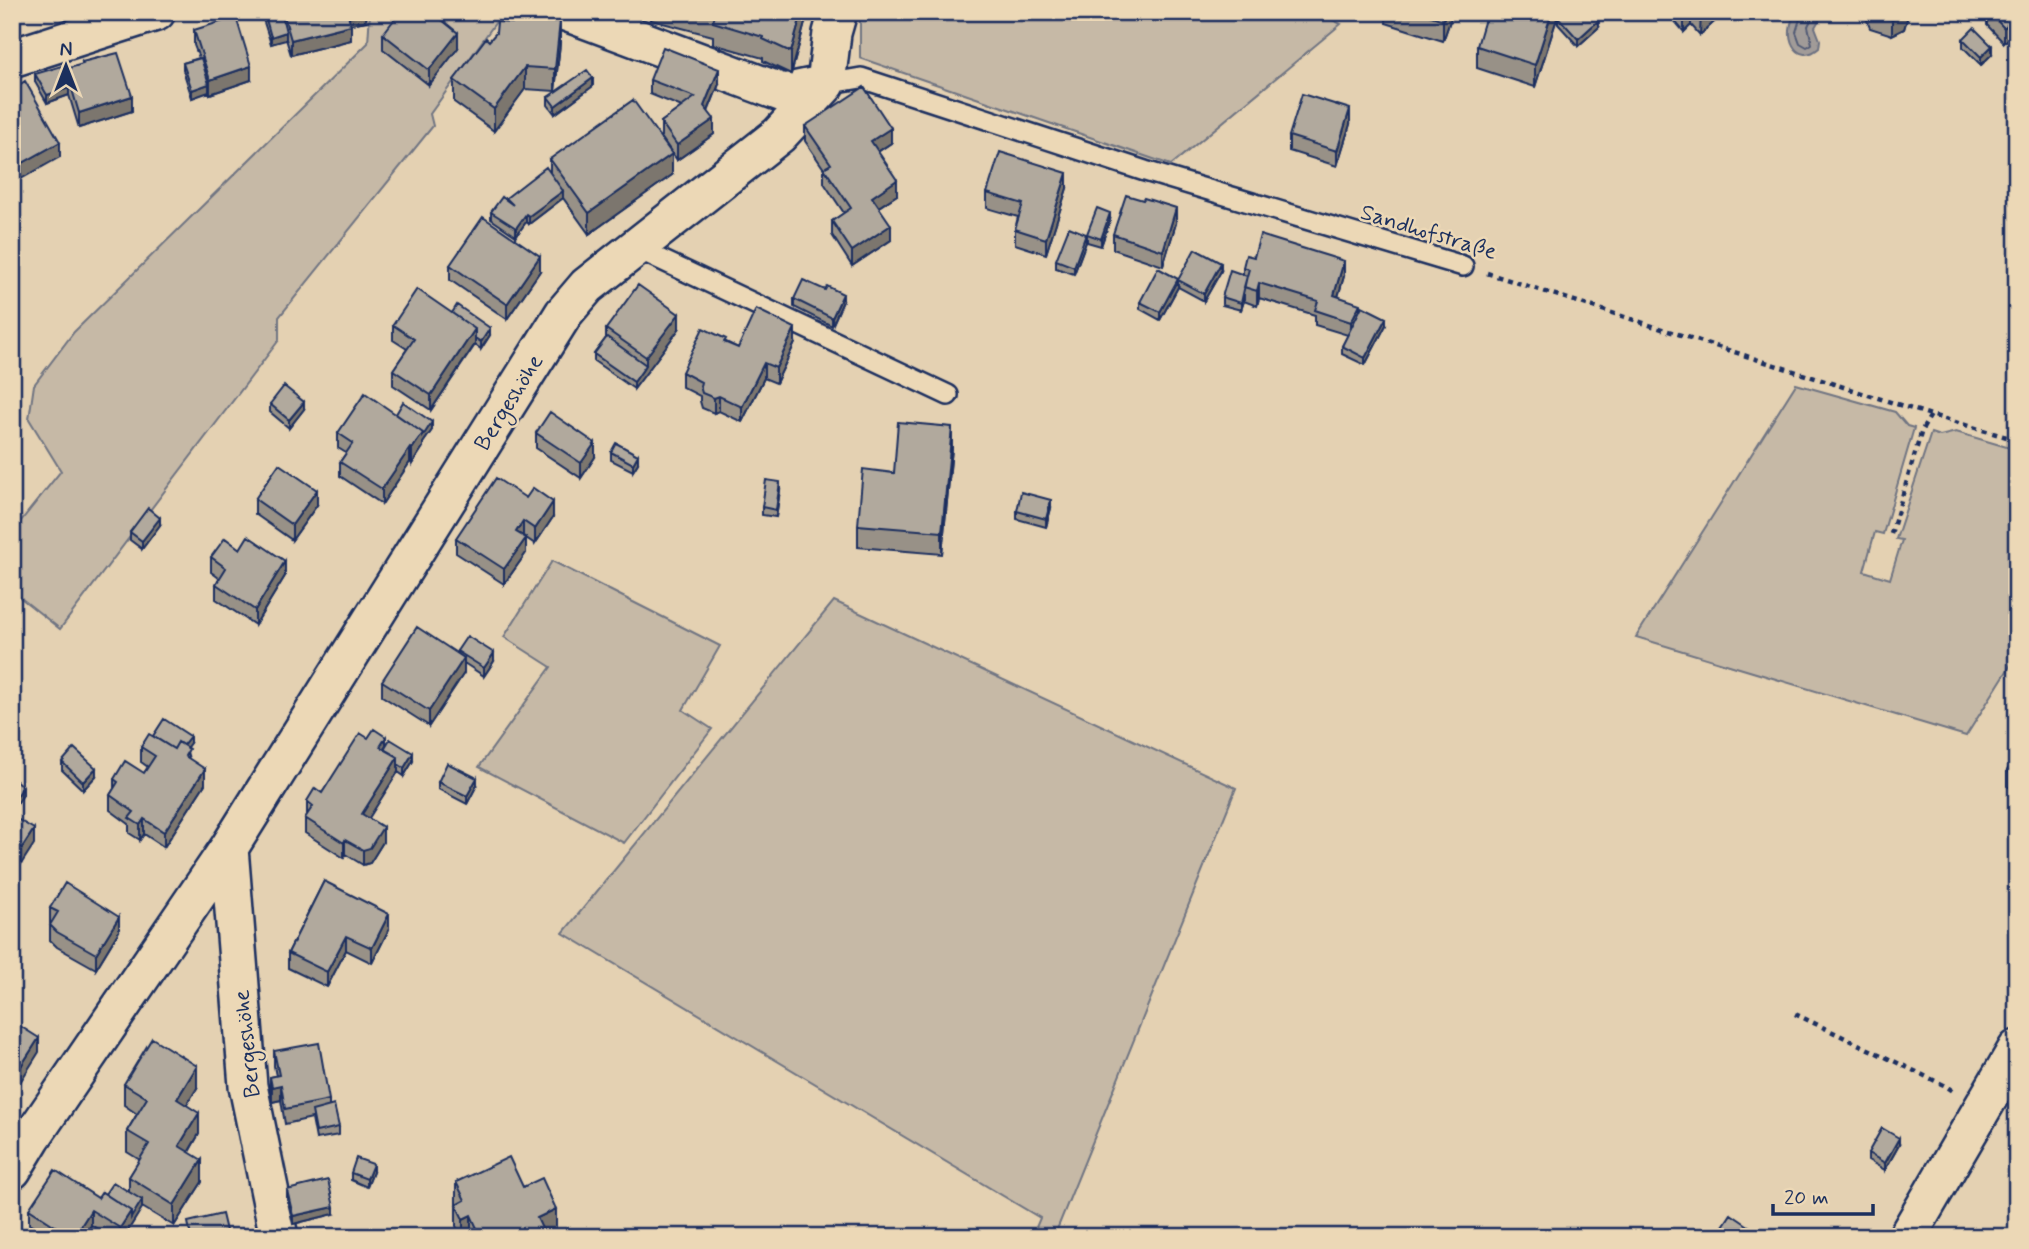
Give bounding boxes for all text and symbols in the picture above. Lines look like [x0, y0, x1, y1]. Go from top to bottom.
north arrow [32, 32, 102, 102]
text: N [60, 38, 72, 63]
street label: Sandhofstraße [1357, 198, 1500, 268]
street label: Bergeshöhe [468, 349, 553, 458]
street label: Bergeshöhe [227, 988, 271, 1099]
scale bar [1773, 1172, 1873, 1216]
text: 20 m [1784, 1184, 1829, 1212]

